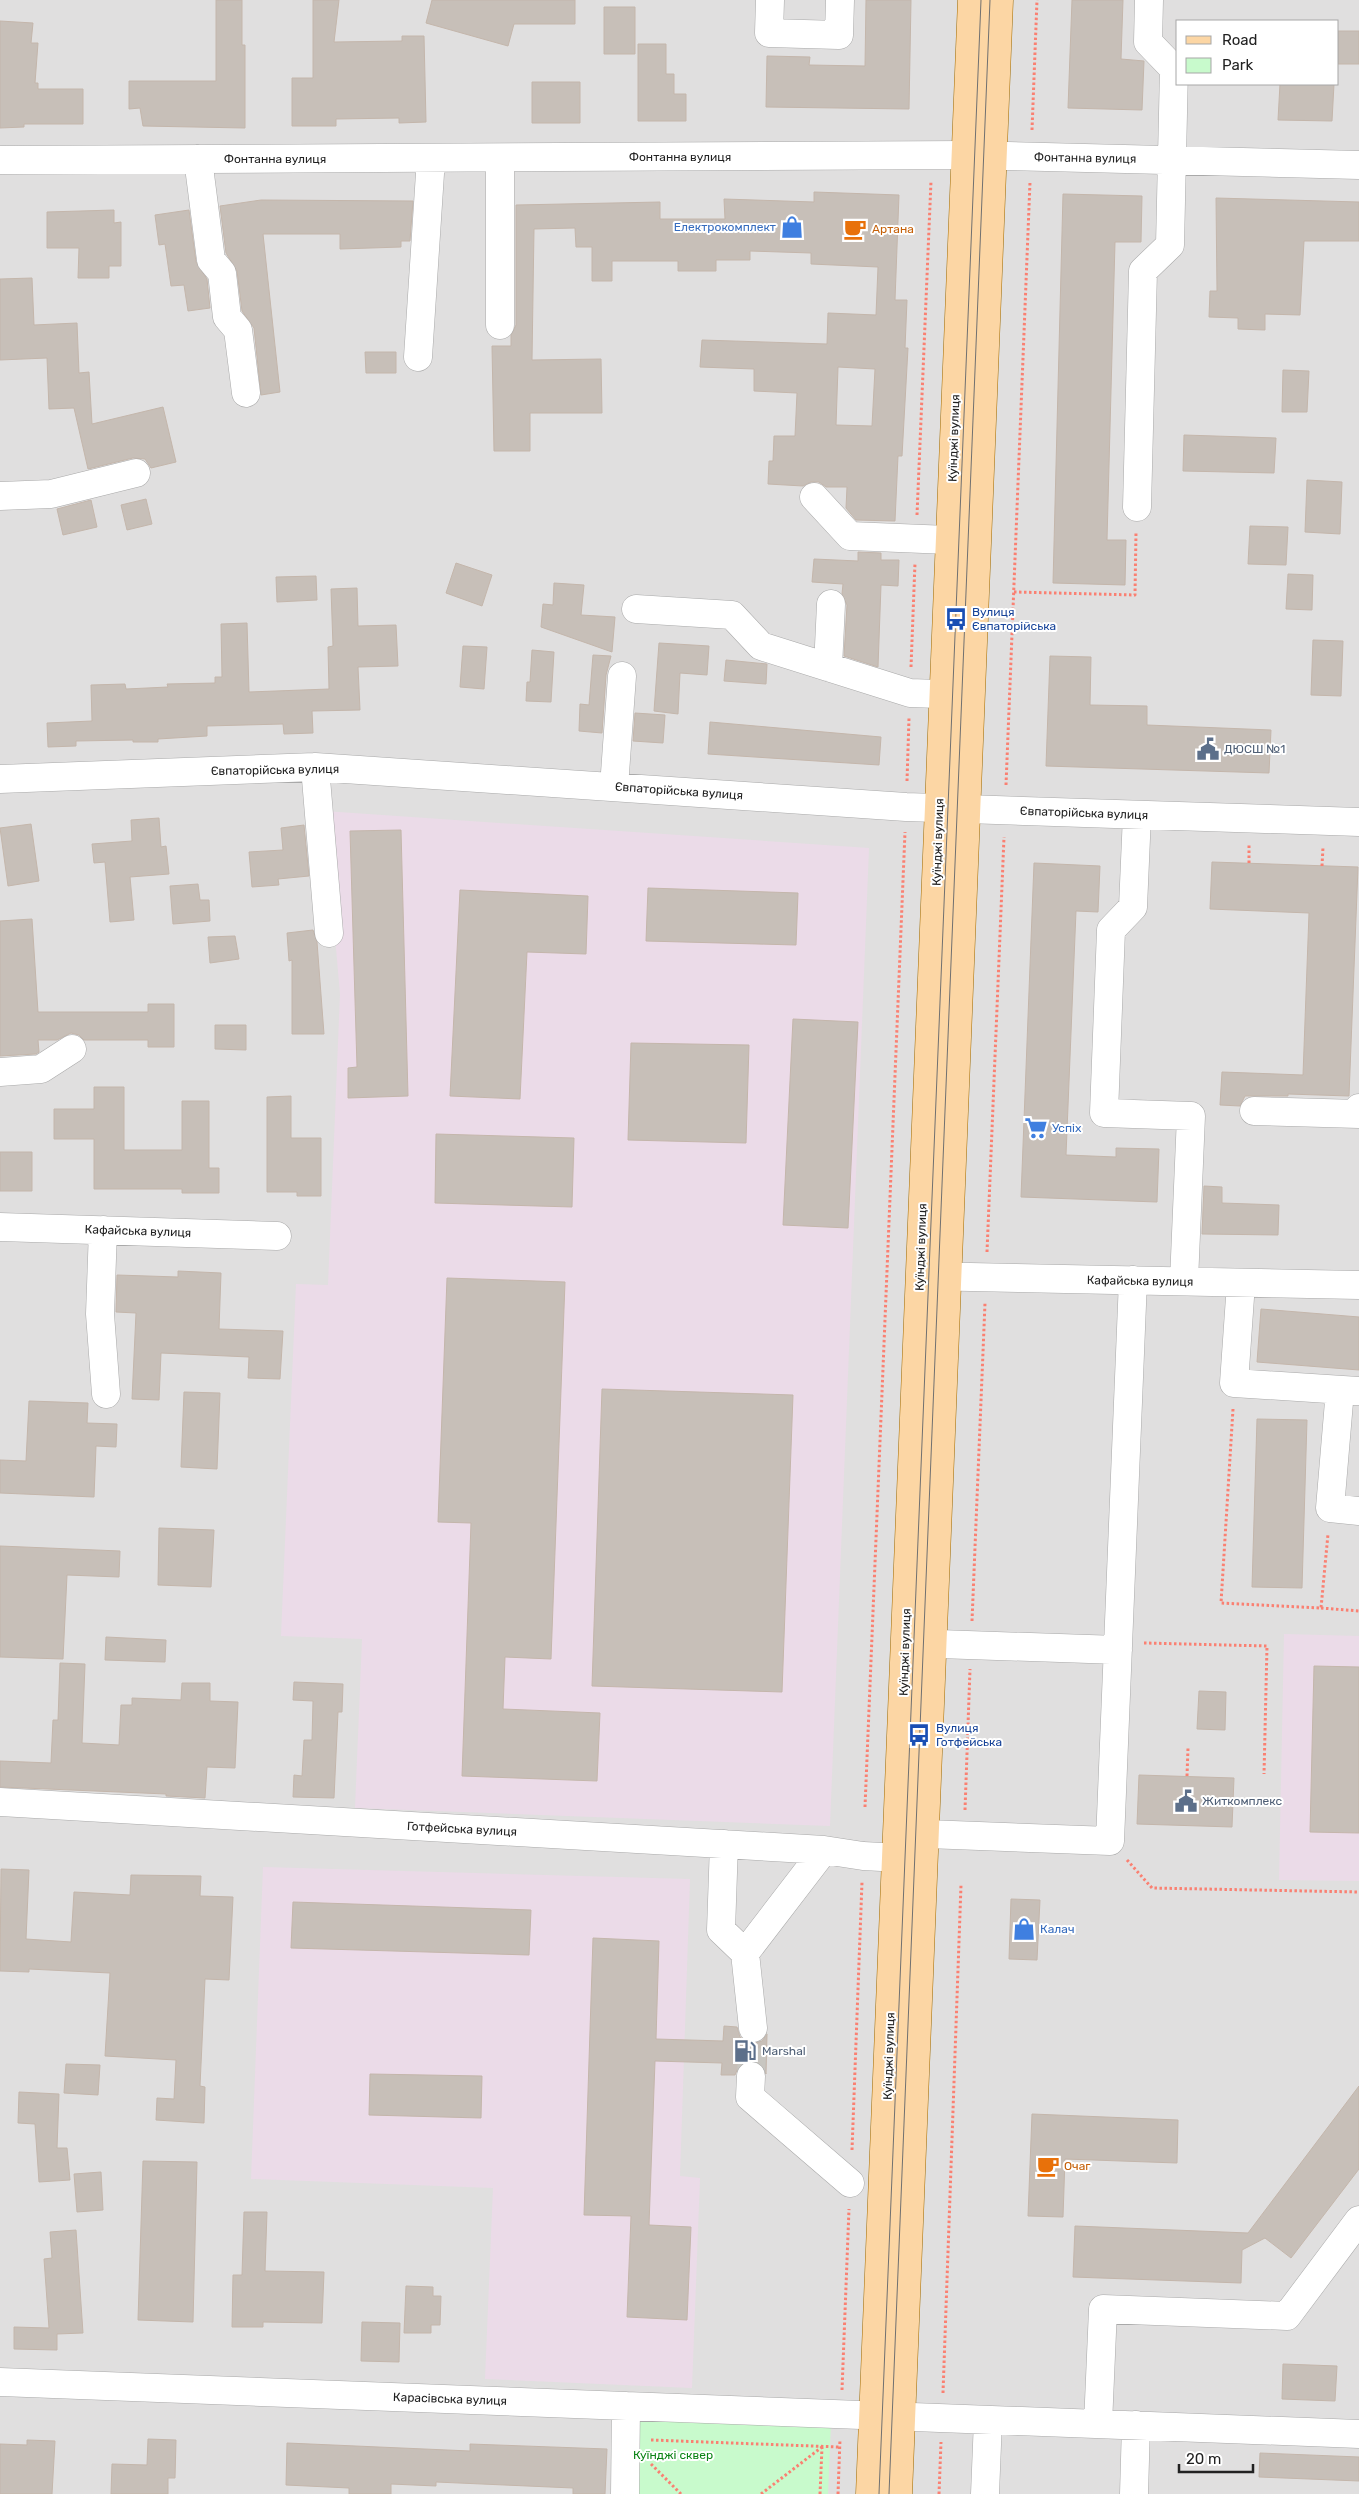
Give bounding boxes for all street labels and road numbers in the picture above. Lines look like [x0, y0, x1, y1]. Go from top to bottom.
street label: Фонтанна вулиця [629, 150, 731, 164]
street label: Фонтанна вулиця [1034, 150, 1136, 166]
street label: Фонтанна вулиця [224, 152, 326, 166]
street label: Куїнджі вулиця [945, 394, 963, 482]
street label: Євпаторійська вулиця [211, 762, 339, 778]
street label: Євпаторійська вулиця [614, 780, 744, 802]
street label: Куїнджі вулиця [929, 798, 947, 886]
street label: Євпаторійська вулиця [1020, 804, 1148, 822]
street label: Куїнджі вулиця [912, 1203, 930, 1291]
street label: Кафайська вулиця [84, 1222, 192, 1240]
street label: Кафайська вулиця [1087, 1273, 1193, 1289]
street label: Куїнджі вулиця [896, 1608, 914, 1696]
street label: Готфейська вулиця [407, 1819, 517, 1839]
street label: Куїнджі вулиця [880, 2012, 898, 2100]
street label: Карасівська вулиця [393, 2390, 507, 2408]

